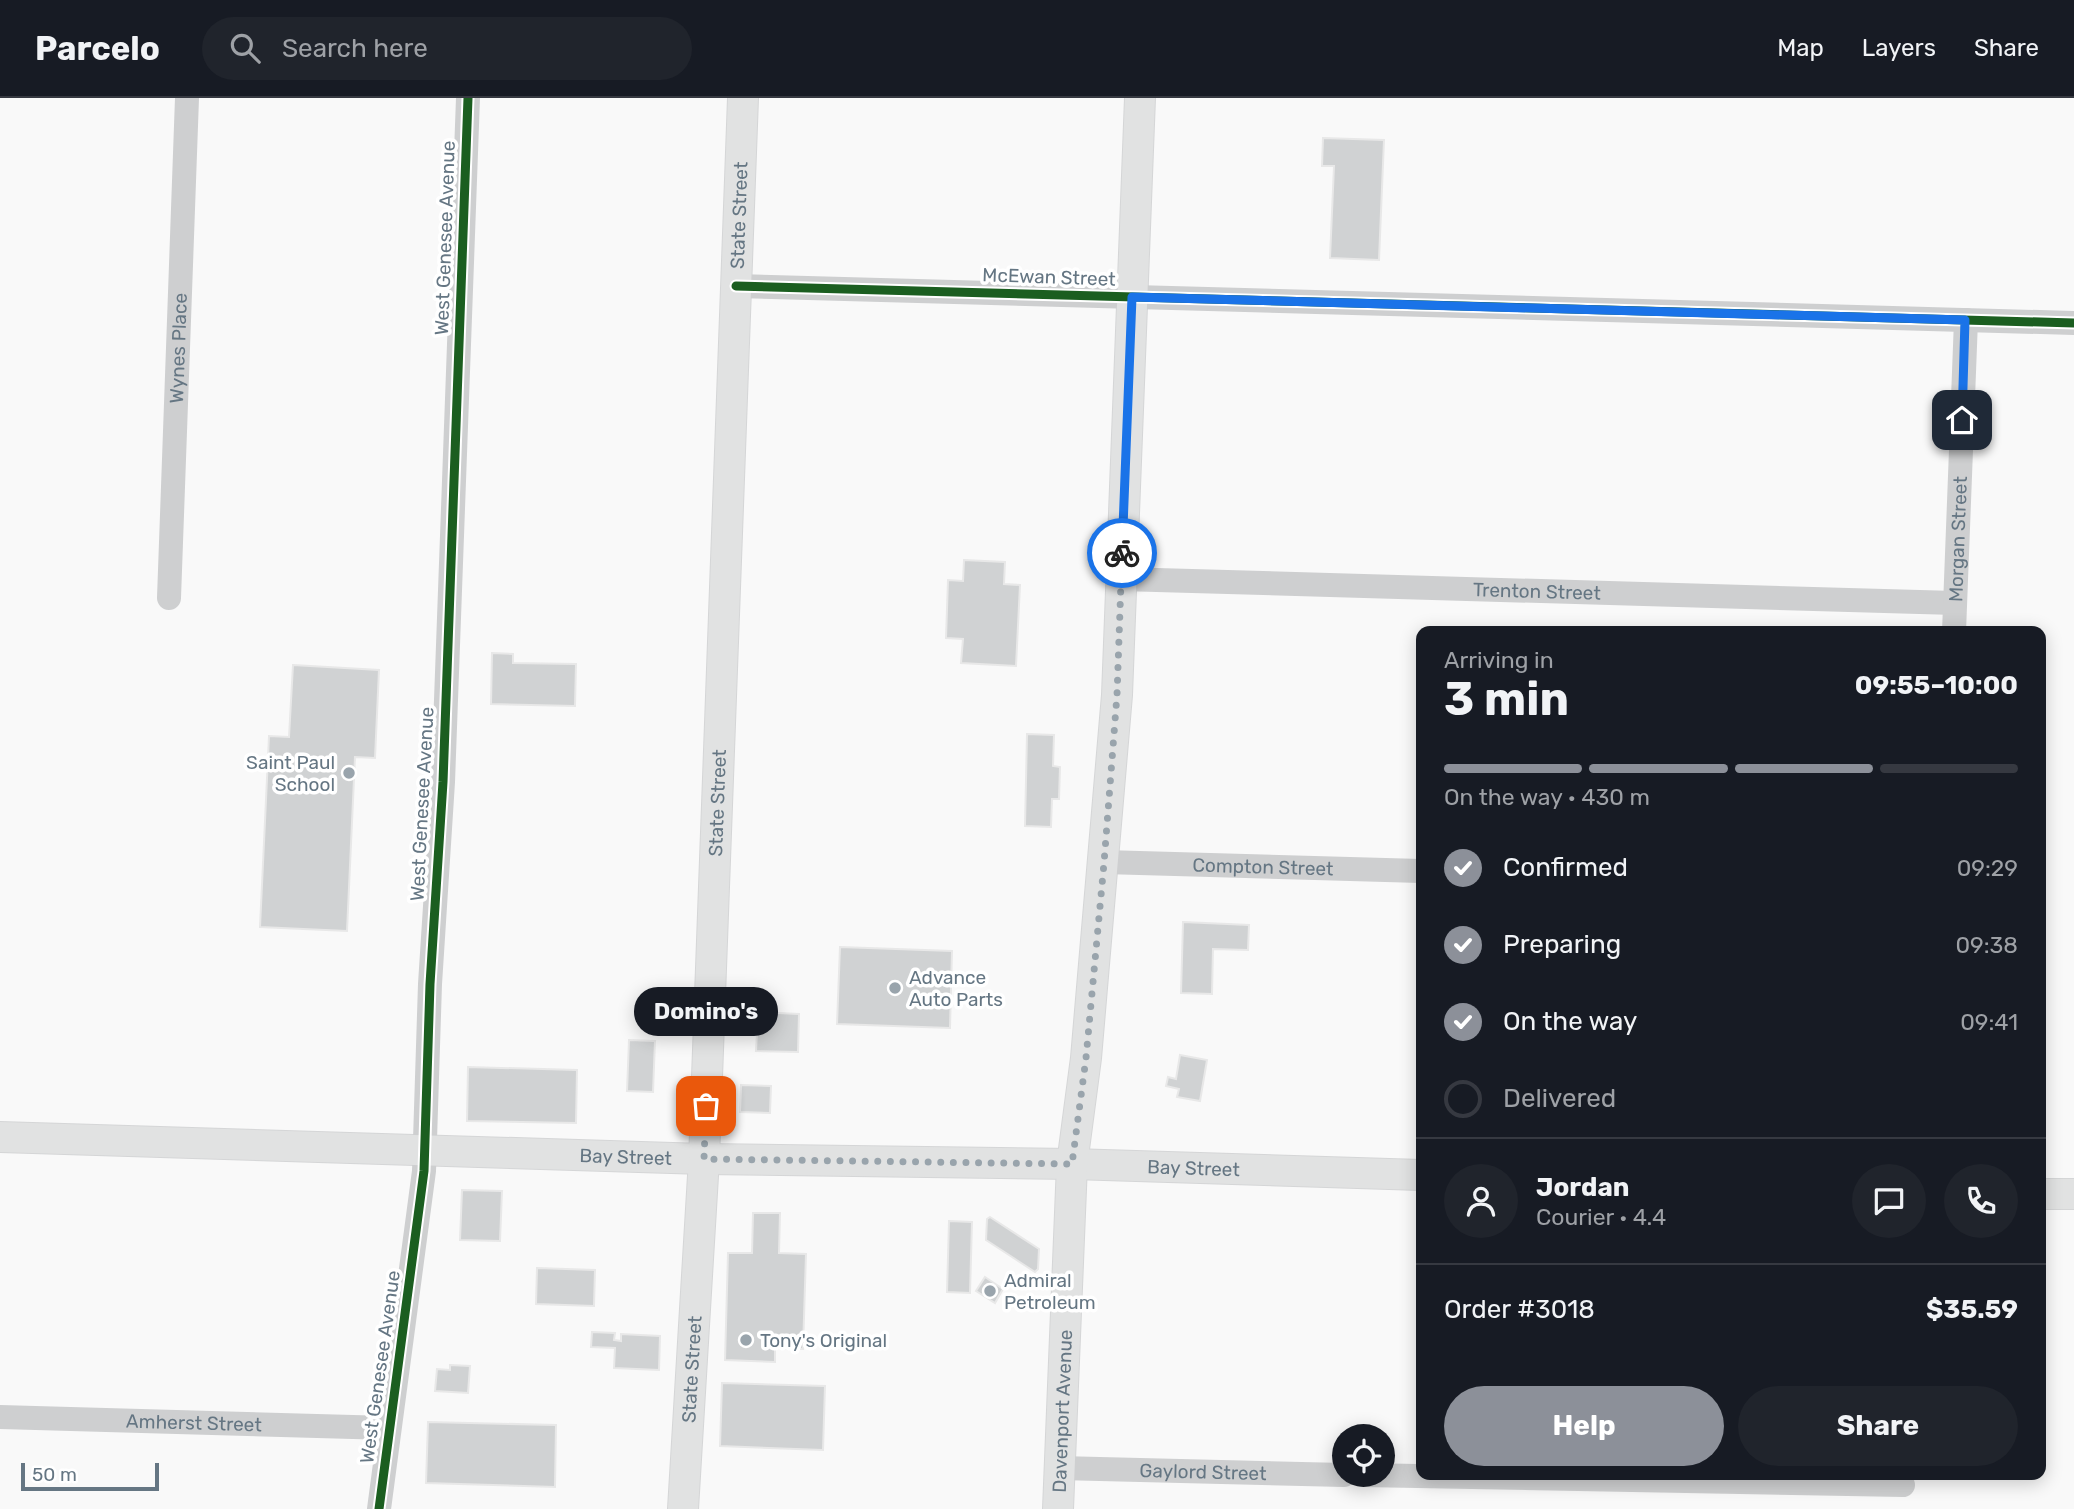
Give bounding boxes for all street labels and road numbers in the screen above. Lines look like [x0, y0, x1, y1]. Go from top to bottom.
street label: West Genesee Avenue [430, 140, 460, 336]
street label: State Street [725, 161, 752, 269]
street label: McEwan Street [982, 263, 1117, 291]
street label: Wynes Place [165, 292, 191, 404]
street label: Morgan Street [1944, 475, 1972, 602]
street label: Trenton Street [1473, 578, 1602, 604]
street label: West Genesee Avenue [405, 706, 439, 902]
street label: State Street [704, 748, 731, 857]
street label: Compton Street [1192, 853, 1334, 880]
street label: Bay Street [579, 1144, 673, 1170]
street label: Bay Street [1147, 1155, 1241, 1181]
street label: West Genesee Avenue [355, 1269, 405, 1465]
street label: State Street [677, 1314, 706, 1424]
street label: Davenport Avenue [1047, 1329, 1077, 1493]
street label: Amherst Street [126, 1409, 263, 1436]
street label: Gaylord Street [1139, 1458, 1267, 1485]

